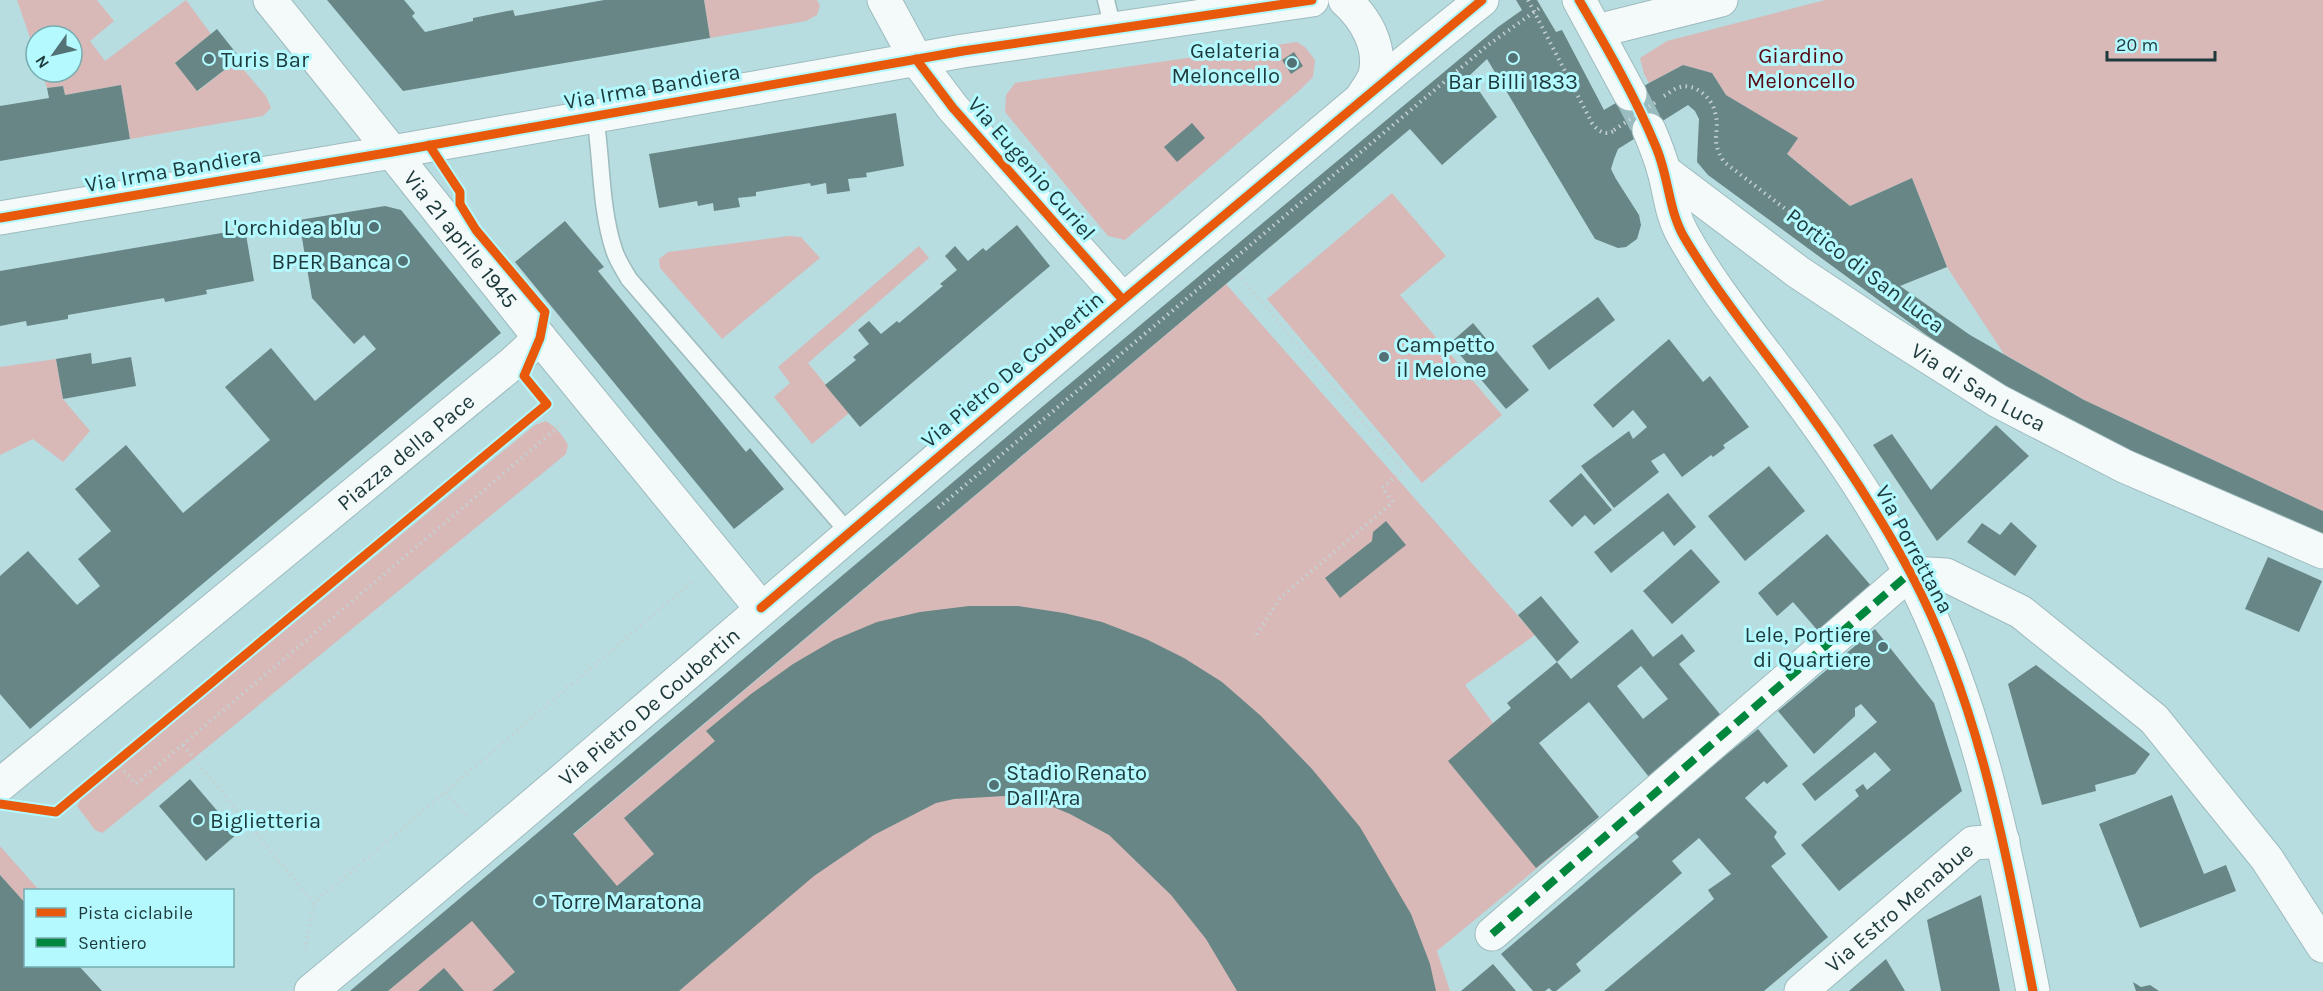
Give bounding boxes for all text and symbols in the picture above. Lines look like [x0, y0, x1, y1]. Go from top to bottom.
north arrow [24, 24, 84, 84]
scale bar [2107, 24, 2215, 62]
text: 20 m [2116, 34, 2158, 56]
place label: Gelateria Meloncello [1172, 38, 1280, 89]
park label: Giardino Meloncello [1747, 43, 1855, 94]
place label: Turis Bar [221, 47, 309, 73]
marker: Bar Billi 1833 [1506, 51, 1520, 65]
text: N [31, 52, 53, 72]
marker: Turis Bar [202, 52, 216, 66]
marker: Gelateria Meloncello [1285, 56, 1299, 70]
street label: Via Irma Bandiera [562, 59, 742, 115]
place label: Bar Billi 1833 [1448, 69, 1578, 95]
street label: Via Eugenio Curiel [962, 92, 1101, 246]
street label: Via Irma Bandiera [83, 142, 263, 198]
street label: Via 21 aprile 1945 [398, 165, 523, 314]
street label: Portico di San Luca [1781, 203, 1950, 339]
place label: L'orchidea blu [223, 215, 362, 241]
marker: L'orchidea blu [367, 220, 381, 234]
place label: BPER Banca [272, 249, 391, 275]
marker: BPER Banca [396, 254, 410, 268]
street label: Via Pietro De Coubertin [916, 286, 1109, 454]
place label: Campetto il Melone [1396, 332, 1495, 383]
street label: Via di San Luca [1906, 338, 2050, 437]
marker: Campetto il Melone [1377, 350, 1391, 364]
street label: Piazza della Pace [332, 388, 480, 516]
street label: Via Porrettana [1869, 481, 1959, 618]
street label: Via Pietro De Coubertin [554, 622, 746, 792]
place label: Lele, Portiere di Quartiere [1745, 622, 1871, 673]
marker: Lele, Portiere di Quartiere [1876, 640, 1890, 654]
place label: Stadio Renato Dall'Ara [1006, 760, 1147, 811]
marker: Stadio Renato Dall'Ara [987, 778, 1001, 792]
place label: Biglietteria [210, 808, 321, 834]
marker: Biglietteria [191, 813, 205, 827]
street label: Via Estro Menabue [1820, 837, 1979, 978]
legend [24, 889, 234, 967]
place label: Torre Maratona [552, 889, 702, 915]
marker: Torre Maratona [533, 894, 547, 908]
text: Pista ciclabile [78, 902, 193, 924]
text: Sentiero [78, 932, 147, 954]

